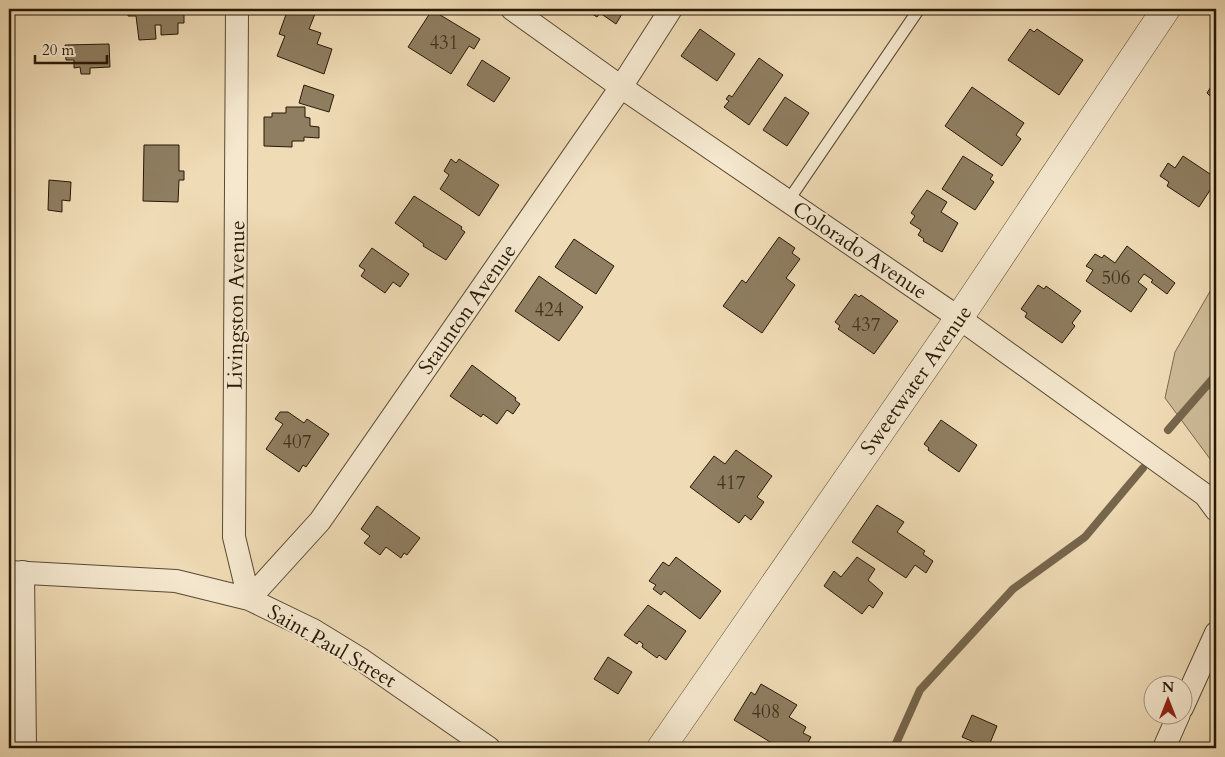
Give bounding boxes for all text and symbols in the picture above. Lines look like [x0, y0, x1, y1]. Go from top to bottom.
house number: 431 [429, 30, 459, 56]
scale bar [35, 32, 108, 64]
text: 20 m [42, 40, 74, 60]
street label: Colorado Avenue [786, 194, 933, 306]
street label: Livingston Avenue [221, 220, 252, 390]
street label: Staunton Avenue [412, 238, 523, 380]
house number: 506 [1101, 265, 1131, 291]
house number: 424 [534, 297, 564, 323]
street label: Sweetwater Avenue [854, 300, 979, 461]
house number: 437 [851, 312, 881, 338]
house number: 407 [282, 429, 312, 455]
house number: 417 [716, 470, 746, 496]
street label: Saint Paul Street [262, 598, 402, 695]
north arrow [1142, 674, 1192, 724]
text: N [1162, 678, 1174, 697]
house number: 408 [751, 699, 781, 725]

